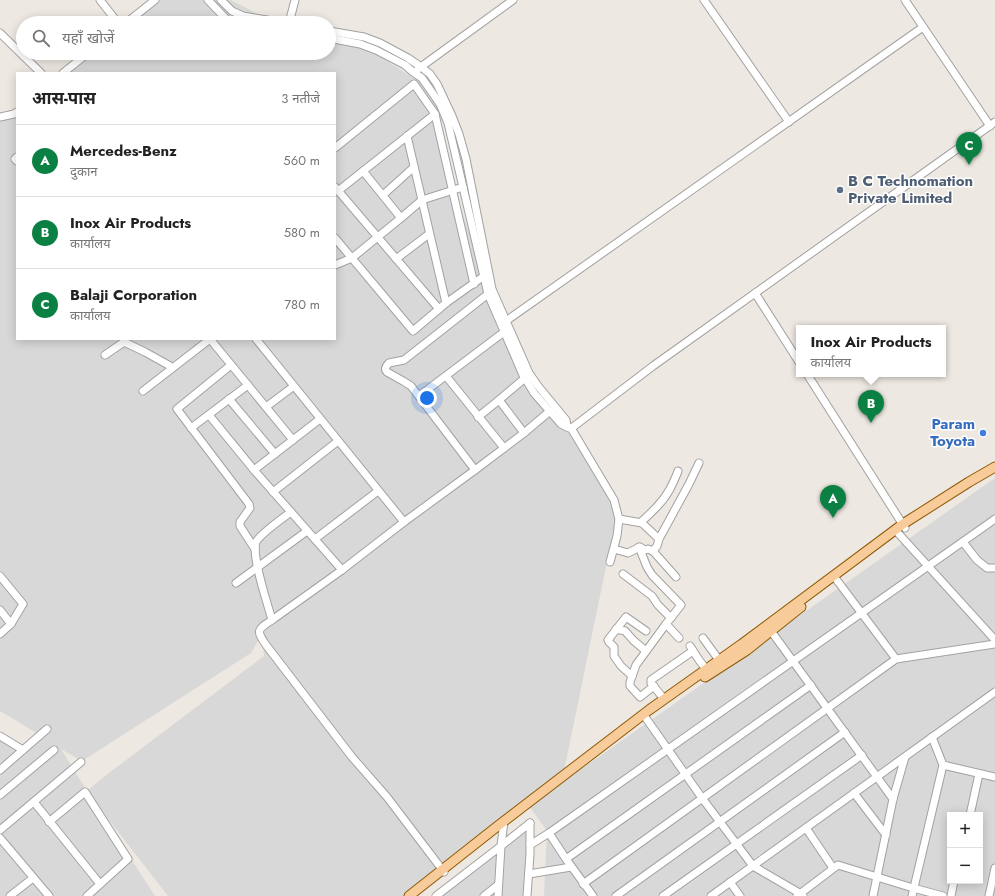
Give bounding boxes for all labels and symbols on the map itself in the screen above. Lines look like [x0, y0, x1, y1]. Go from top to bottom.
pin: C [956, 132, 982, 165]
place label: B C Technomation Private Limited [848, 170, 973, 209]
marker: B C Technomation Private Limited [835, 185, 845, 195]
your location [417, 388, 437, 408]
pin: B [858, 390, 884, 423]
place label: Param Toyota [930, 413, 975, 452]
marker: Param Toyota [978, 428, 988, 438]
pin: A [820, 485, 846, 518]

